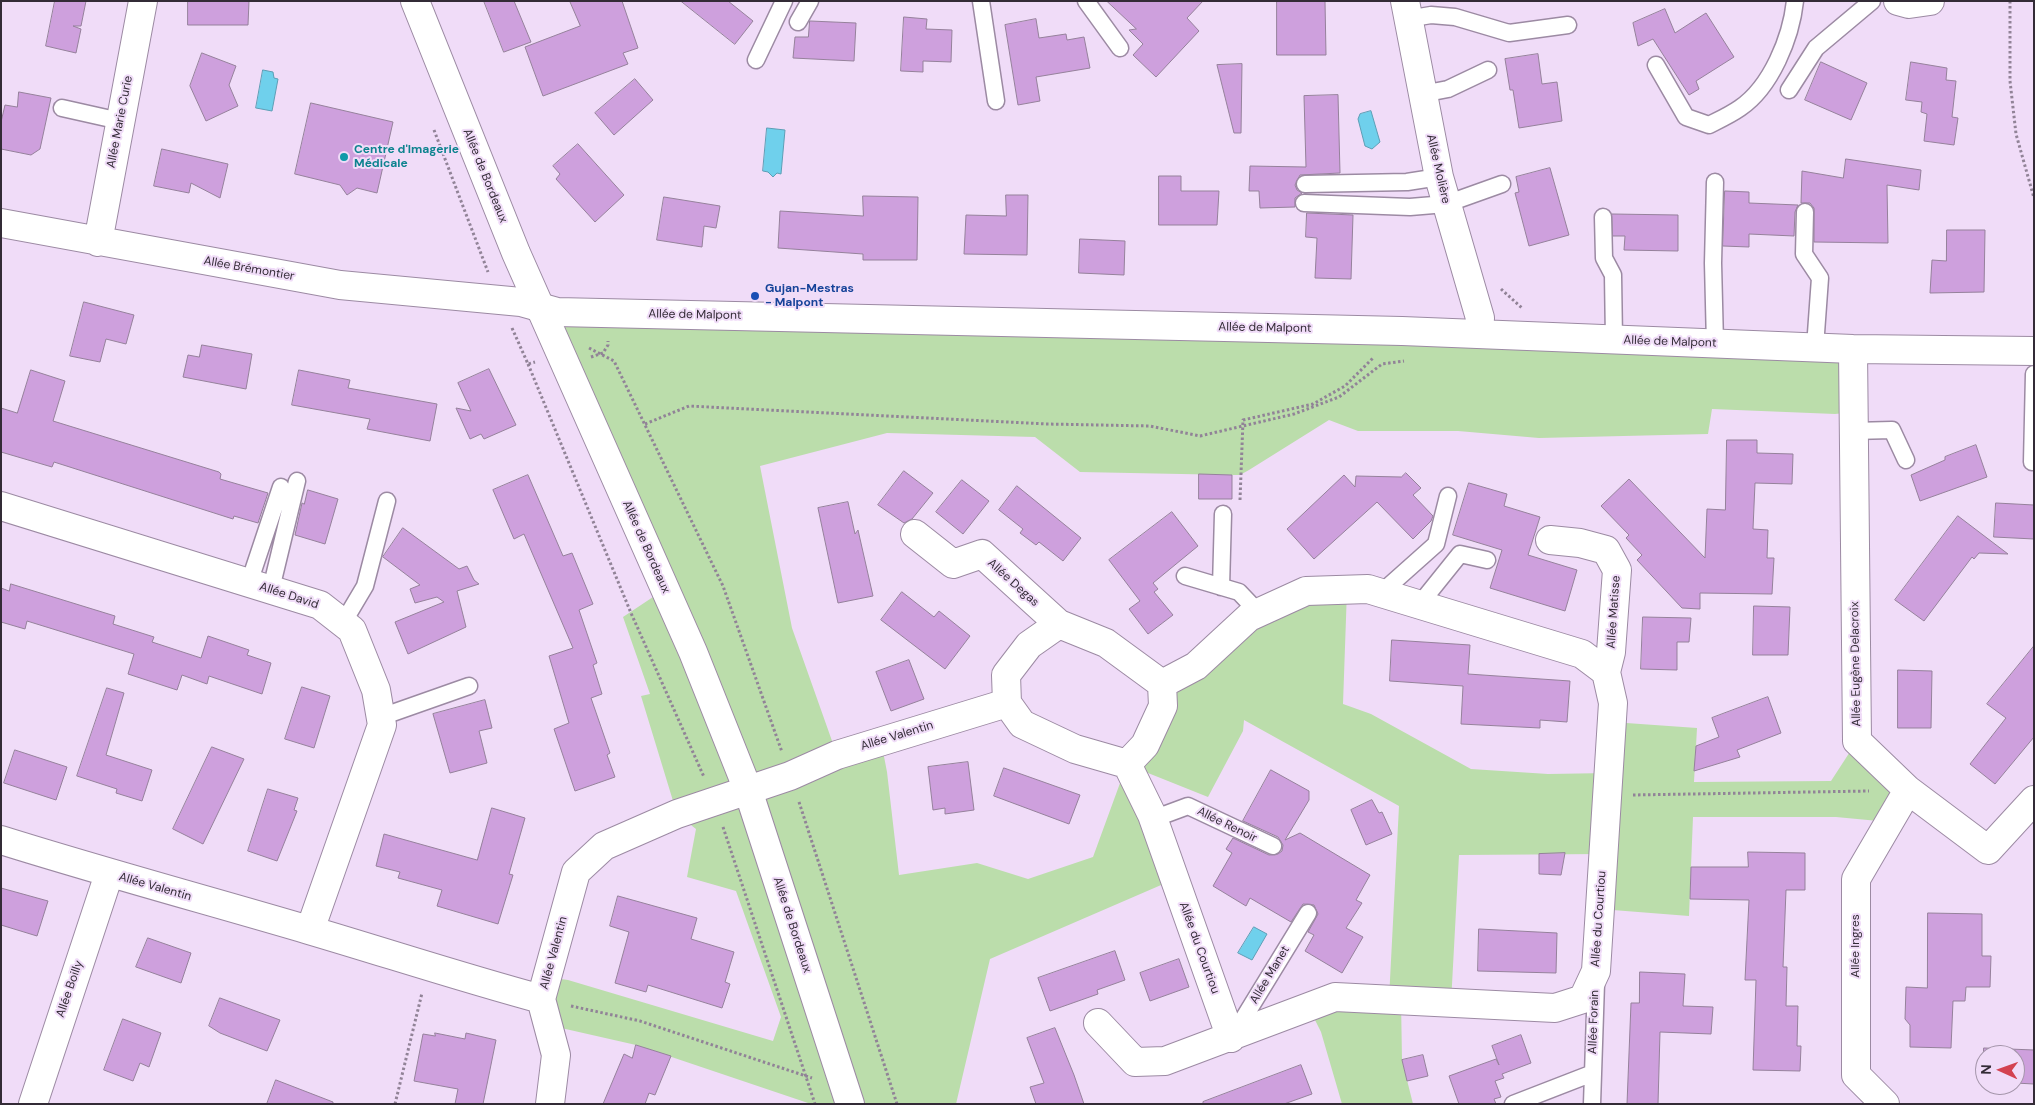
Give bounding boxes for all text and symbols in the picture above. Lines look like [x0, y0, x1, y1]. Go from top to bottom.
street label: Allée Marie Curie [104, 75, 136, 169]
street label: Allée de Bordeaux [460, 127, 510, 225]
street label: Allée Molière [1423, 133, 1453, 205]
place label: Centre d'Imagerie Médicale [354, 143, 459, 171]
marker: Centre d'Imagerie Médicale [338, 151, 350, 163]
street label: Allée Brémontier [202, 254, 296, 284]
place label: Gujan-Mestras - Malpont [765, 282, 854, 310]
marker: Gujan-Mestras - Malpont [749, 290, 761, 302]
street label: Allée de Malpont [648, 307, 742, 323]
street label: Allée de Malpont [1218, 320, 1312, 336]
street label: Allée de Malpont [1623, 333, 1717, 351]
street label: Allée de Bordeaux [619, 498, 673, 596]
street label: Allée Degas [984, 556, 1042, 610]
street label: Allée Matisse [1604, 575, 1624, 649]
street label: Allée David [258, 580, 320, 612]
street label: Allée Eugène Delacroix [1848, 601, 1864, 727]
street label: Allée Valentin [859, 718, 935, 754]
street label: Allée Renoir [1195, 804, 1259, 846]
street label: Allée Valentin [117, 870, 193, 904]
street label: Allée du Courtiou [1588, 870, 1610, 968]
street label: Allée de Bordeaux [770, 875, 814, 975]
street label: Allée du Courtiou [1176, 900, 1222, 996]
street label: Allée Ingres [1849, 914, 1863, 978]
street label: Allée Valentin [537, 915, 571, 991]
street label: Allée Manet [1247, 943, 1293, 1007]
street label: Allée Boilly [54, 959, 86, 1019]
street label: Allée Forain [1586, 990, 1602, 1054]
north arrow [1975, 1045, 2025, 1095]
text: N [1977, 1064, 1995, 1075]

